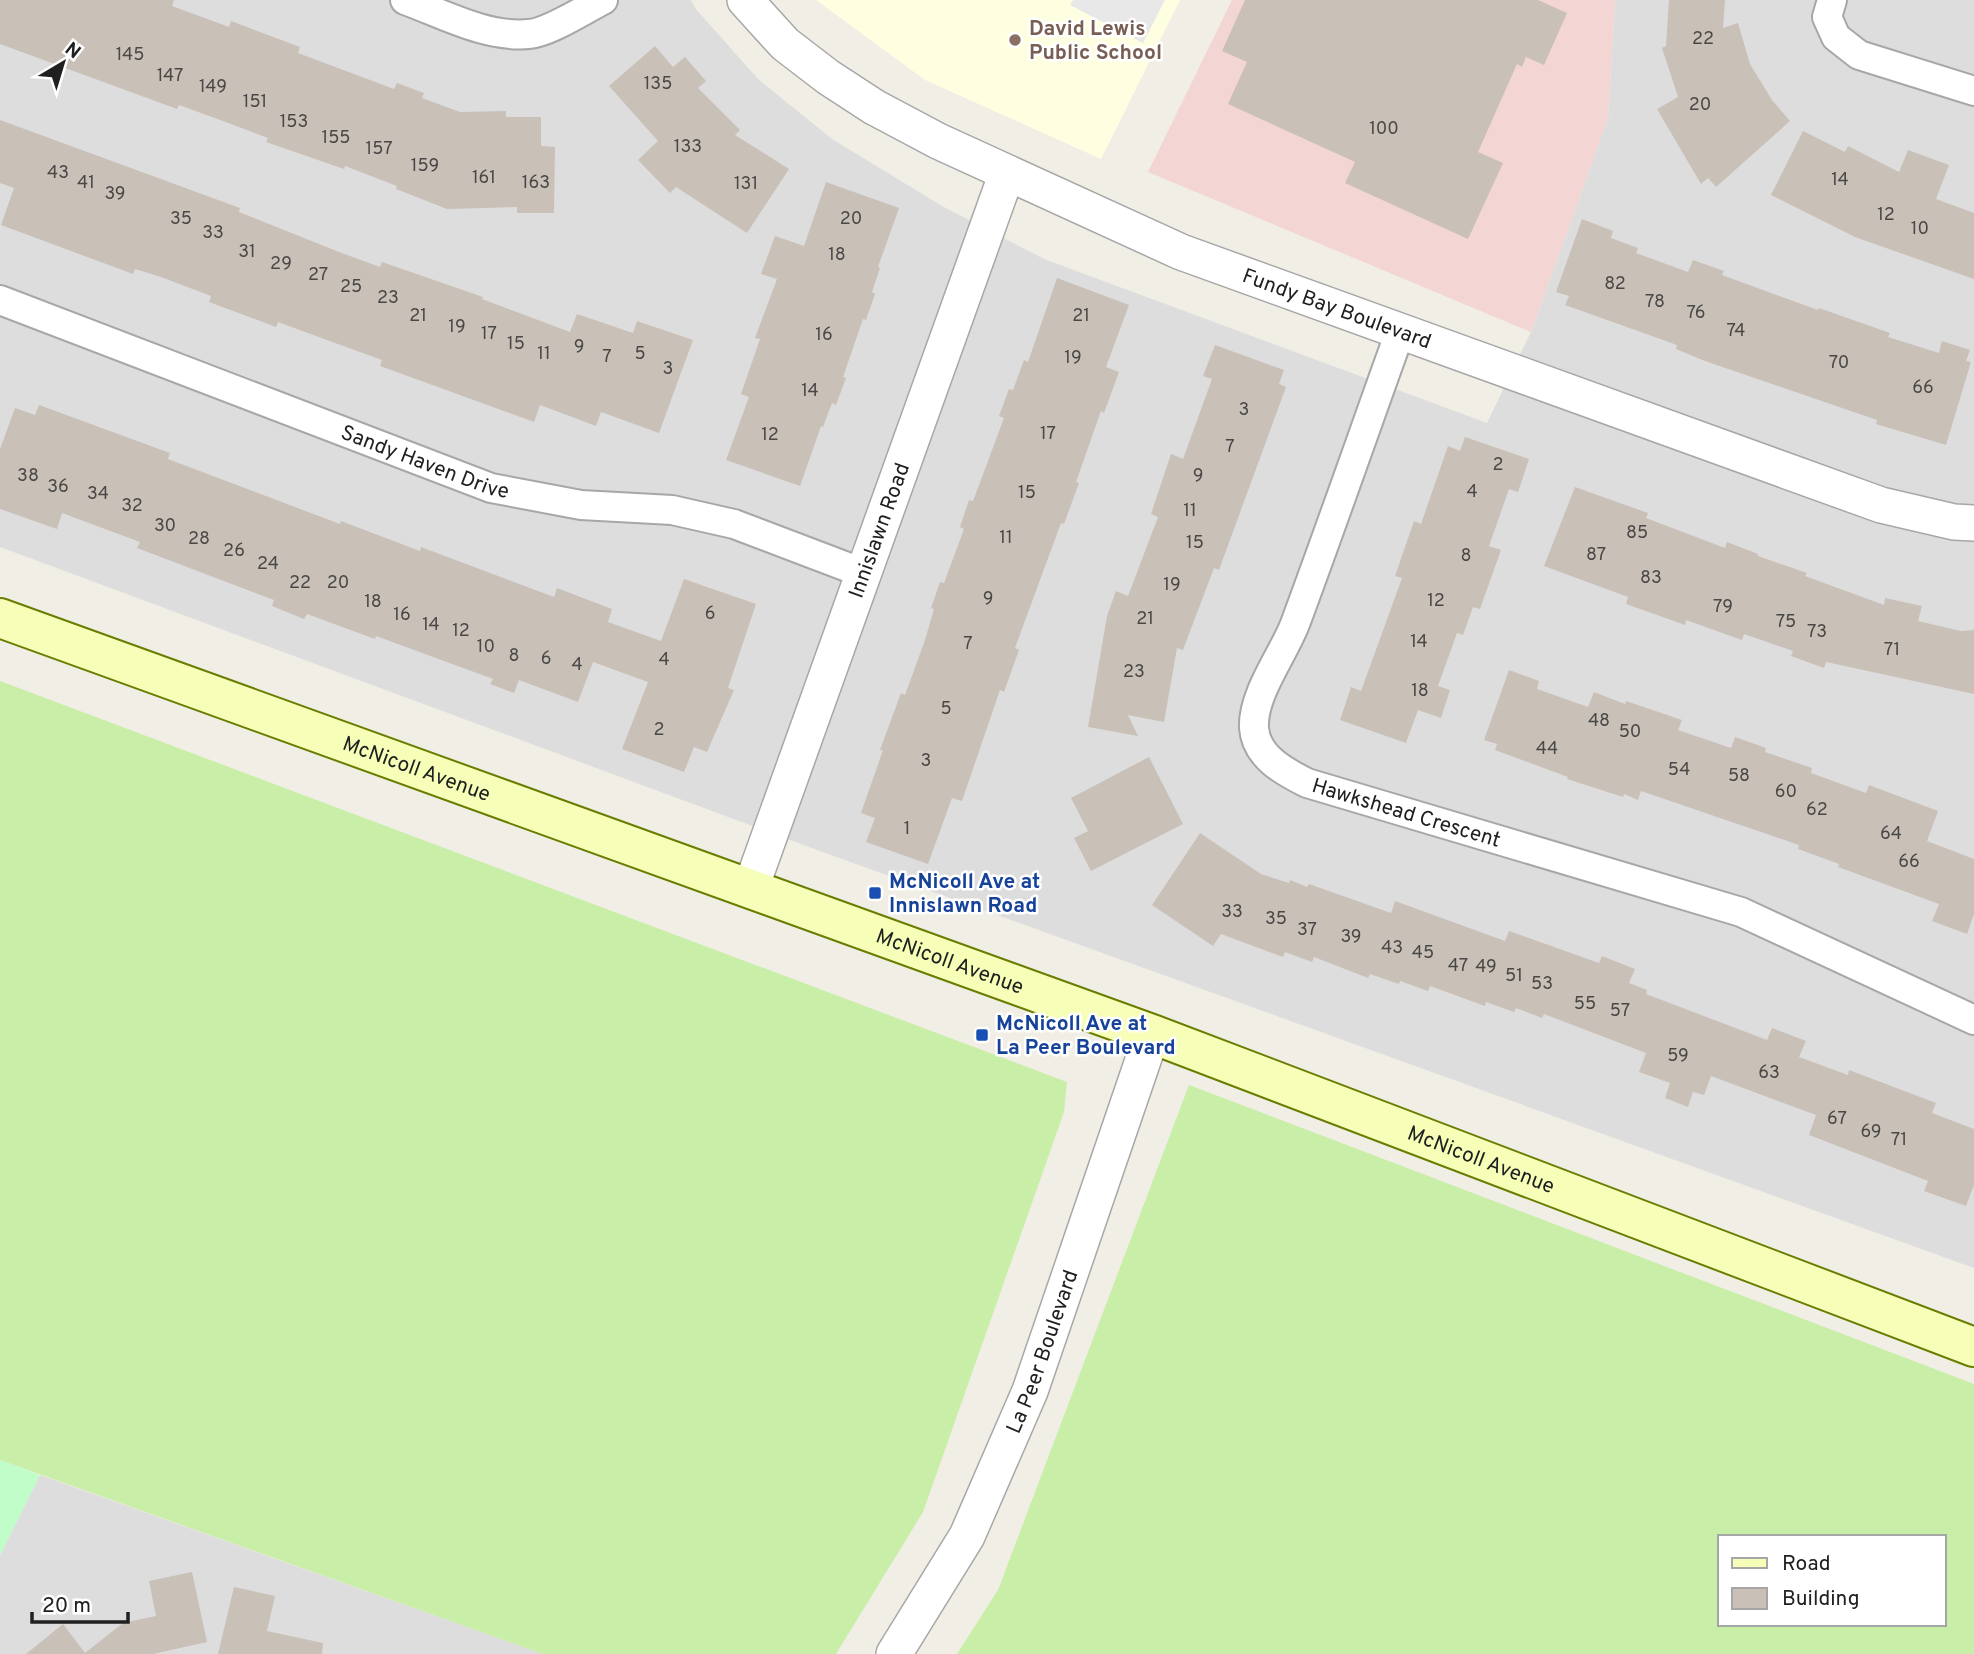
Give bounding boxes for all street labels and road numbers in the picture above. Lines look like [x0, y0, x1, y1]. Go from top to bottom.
street label: Fundy Bay Boulevard [1238, 263, 1435, 356]
street label: Sandy Haven Drive [337, 420, 511, 506]
street label: Innislawn Road [844, 460, 917, 602]
street label: McNicoll Avenue [338, 731, 494, 809]
street label: Hawkshead Crescent [1308, 773, 1504, 855]
street label: McNicoll Avenue [872, 923, 1027, 1002]
street label: McNicoll Avenue [1403, 1120, 1558, 1201]
street label: La Peer Boulevard [1001, 1267, 1085, 1438]

